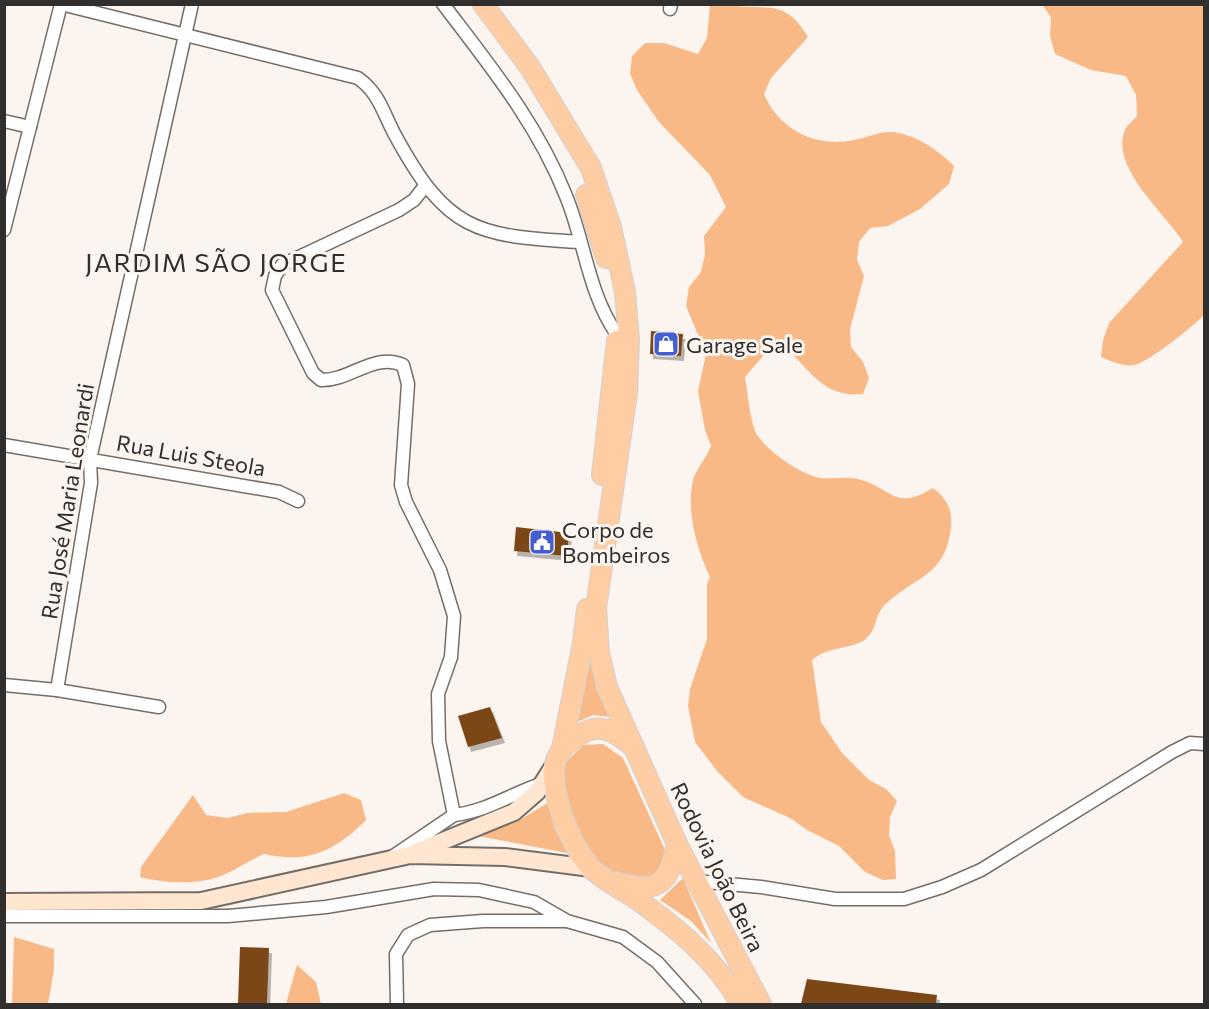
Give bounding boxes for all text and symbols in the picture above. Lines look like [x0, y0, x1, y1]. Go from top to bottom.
district label: JARDIM SÃO JORGE [85, 246, 347, 277]
shop icon: Garage Sale [651, 329, 681, 359]
place label: Garage Sale [686, 331, 803, 358]
street label: Rua José Maria Leonardi [35, 381, 99, 621]
street label: Rua Luis Steola [114, 429, 268, 481]
place label: Corpo de Bombeiros [562, 516, 670, 568]
public building icon: Corpo de Bombeiros [527, 527, 557, 557]
street label: Rodovia João Beira [665, 778, 771, 956]

